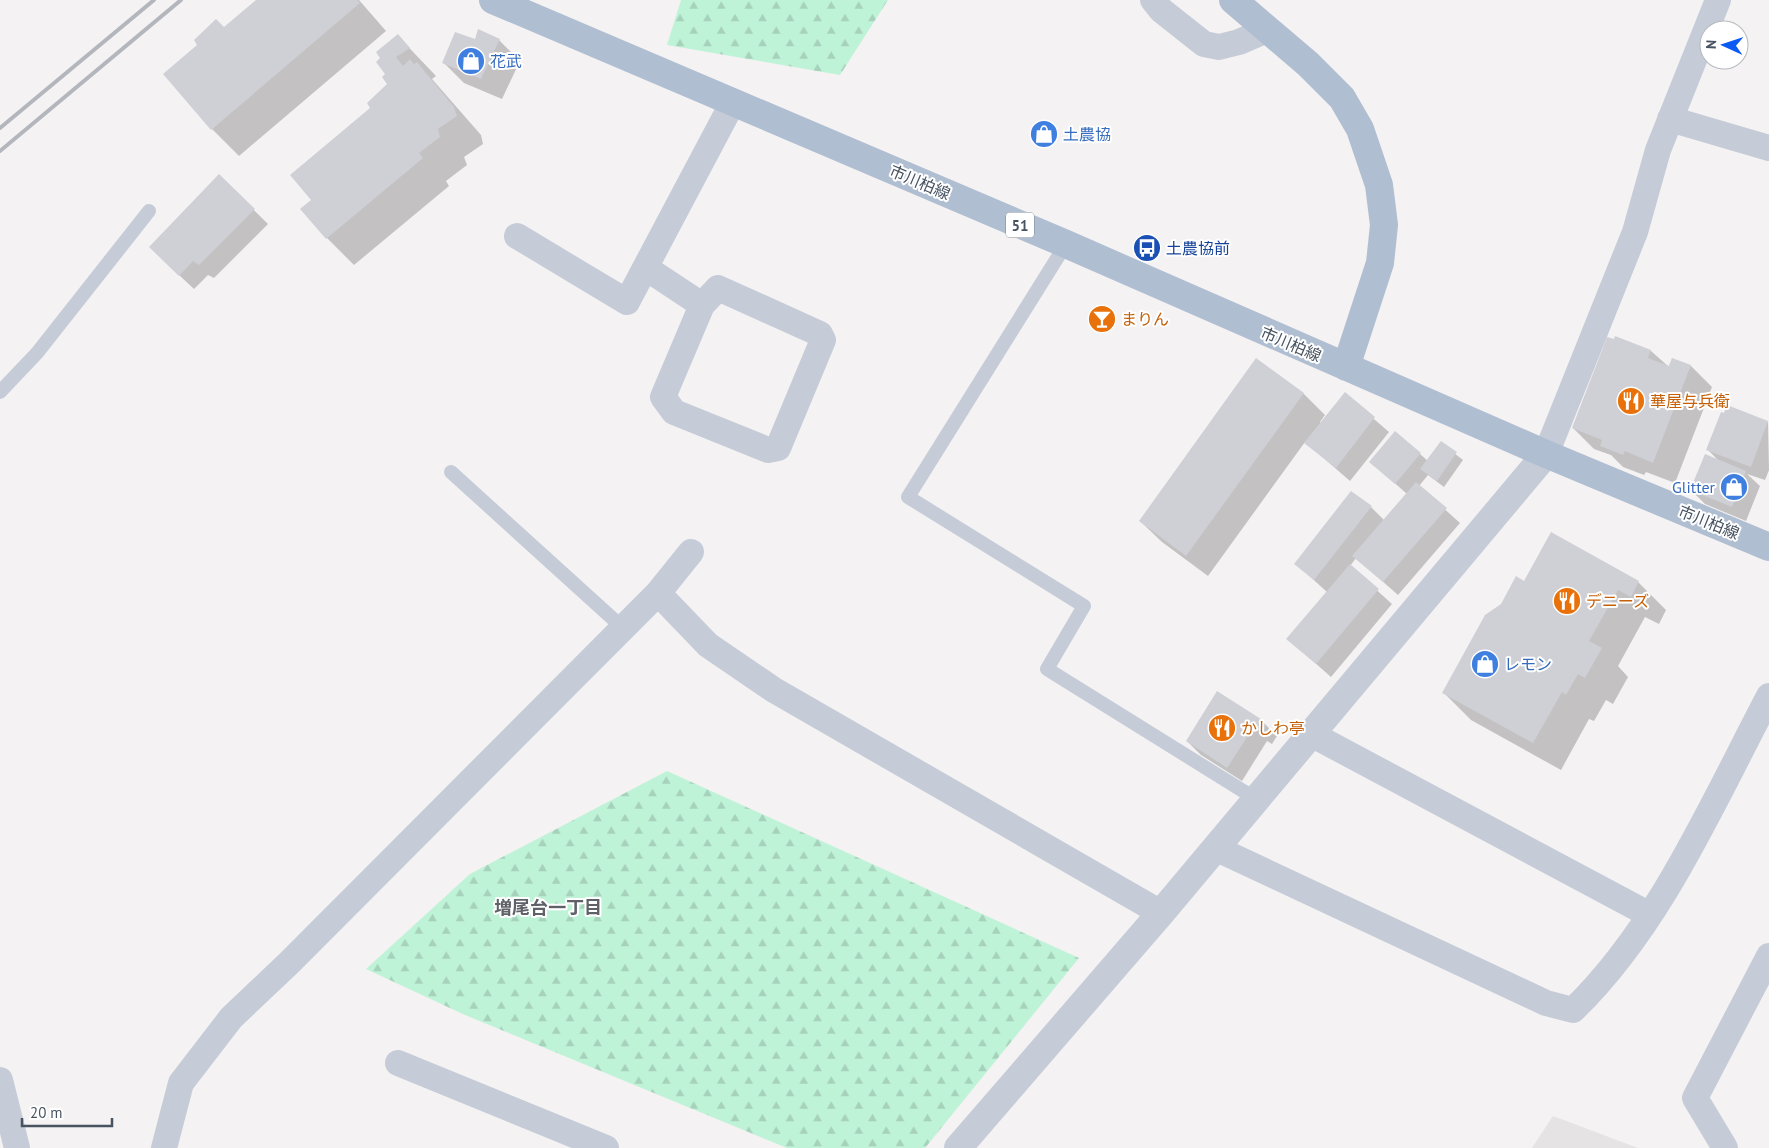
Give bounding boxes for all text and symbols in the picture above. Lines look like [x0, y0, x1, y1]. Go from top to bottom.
north arrow [1699, 20, 1749, 70]
text: N [1702, 39, 1720, 49]
shop icon: 花武 [456, 46, 486, 76]
place label: 花武 [490, 51, 522, 71]
shop icon: 土農協 [1029, 119, 1059, 149]
place label: 土農協 [1063, 124, 1111, 144]
street label: 市川柏線 [887, 160, 953, 204]
road number: 51 [1006, 212, 1034, 238]
bus stop icon: 土農協前 [1132, 233, 1162, 263]
place label: 土農協前 [1166, 238, 1230, 258]
bar icon: まりん [1087, 304, 1117, 334]
place label: まりん [1121, 309, 1169, 329]
street label: 市川柏線 [1258, 322, 1324, 366]
restaurant icon: 華屋与兵衛 [1616, 386, 1646, 416]
place label: 華屋与兵衛 [1650, 391, 1730, 411]
shop icon: Glitter [1719, 472, 1749, 502]
place label: Glitter [1672, 477, 1716, 497]
street label: 市川柏線 [1676, 501, 1742, 543]
restaurant icon: デニーズ [1552, 586, 1582, 616]
place label: デニーズ [1586, 591, 1649, 611]
shop icon: レモン [1470, 649, 1500, 679]
place label: レモン [1504, 654, 1552, 674]
restaurant icon: かしわ亭 [1207, 713, 1237, 743]
place label: かしわ亭 [1241, 718, 1305, 738]
district label: 増尾台一丁目 [494, 896, 602, 919]
scale bar [22, 1096, 112, 1128]
text: 20 m [30, 1103, 63, 1122]

